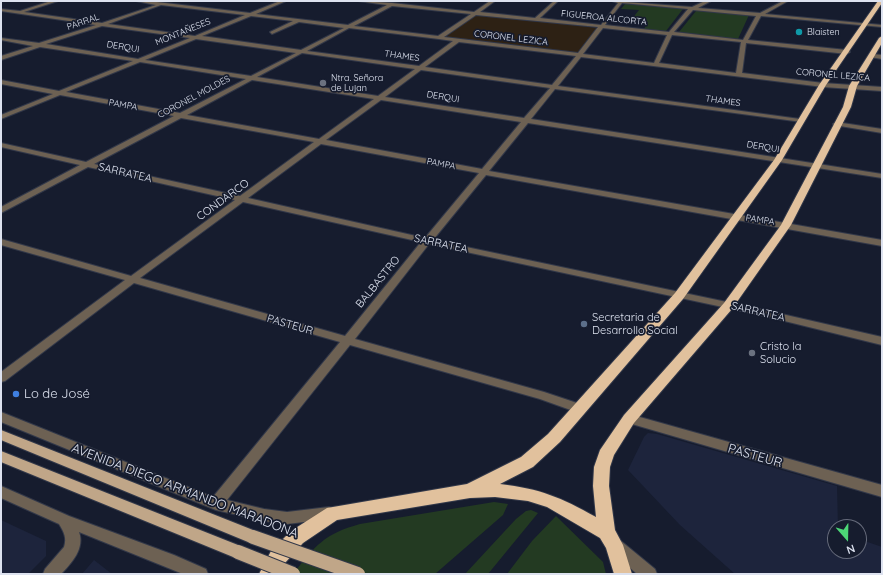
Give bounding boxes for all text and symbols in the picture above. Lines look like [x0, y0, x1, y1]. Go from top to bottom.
street label: FIGUEROA ALCORTA [561, 8, 647, 28]
street label: PARRAL [65, 11, 101, 33]
street label: MONTAÑESES [154, 16, 212, 48]
marker: Blaisten [794, 27, 804, 37]
place label: Blaisten [807, 27, 840, 37]
street label: CORONEL LEZICA [474, 28, 548, 48]
street label: DERQUI [106, 39, 140, 55]
street label: THAMES [384, 48, 420, 64]
street label: CORONEL LEZICA [796, 66, 870, 84]
street label: CORONEL MOLDES [156, 73, 232, 121]
place label: Ntra. Señora de Lujan [331, 73, 383, 94]
marker: Ntra. Señora de Lujan [318, 78, 328, 88]
street label: DERQUI [426, 89, 460, 105]
street label: THAMES [705, 93, 741, 109]
street label: PAMPA [108, 97, 138, 113]
street label: DERQUI [746, 139, 780, 155]
street label: PAMPA [426, 156, 456, 172]
street label: SARRATEA [97, 160, 153, 186]
street label: CONDARCO [194, 177, 252, 223]
street label: PAMPA [745, 212, 775, 228]
street label: SARRATEA [413, 232, 469, 256]
street label: BALBASTRO [353, 253, 403, 311]
street label: SARRATEA [730, 299, 786, 325]
place label: Secretaria de Desarrollo Social [592, 311, 678, 337]
street label: PASTEUR [265, 312, 315, 338]
marker: Secretaria de Desarrollo Social [579, 319, 589, 329]
place label: Cristo la Solucio [760, 340, 801, 366]
marker: Cristo la Solucio [747, 348, 757, 358]
place label: Lo de José [24, 386, 90, 402]
marker: Lo de José [11, 389, 21, 399]
street label: AVENIDA DIEGO ARMANDO MARADONA [69, 440, 301, 542]
street label: PASTEUR [726, 441, 784, 471]
north arrow [827, 519, 867, 559]
text: N [845, 541, 857, 557]

